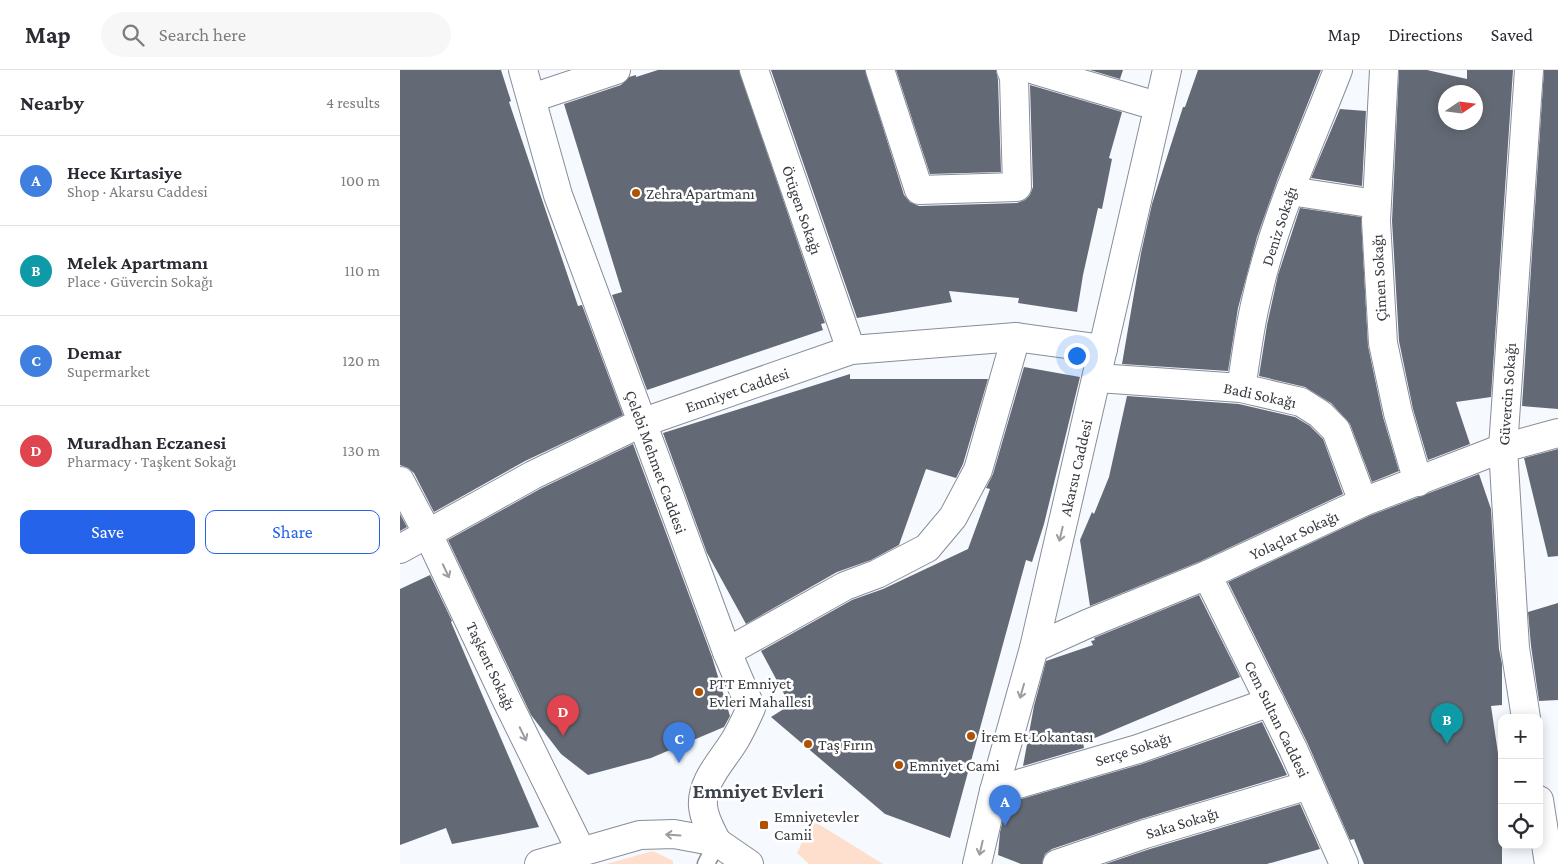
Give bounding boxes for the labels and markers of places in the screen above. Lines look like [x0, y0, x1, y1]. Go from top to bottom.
place label: Zehra Apartmanı [646, 185, 755, 203]
marker: Zehra Apartmanı [630, 187, 642, 199]
place label: PTT Emniyet Evleri Mahallesi [709, 675, 811, 710]
marker: PTT Emniyet Evleri Mahallesi [693, 686, 705, 698]
pin: D [547, 695, 579, 736]
pin: B [1431, 703, 1463, 744]
pin: C [663, 722, 695, 763]
place label: İrem Et Lokantası [981, 728, 1094, 745]
marker: İrem Et Lokantası [965, 730, 977, 742]
place label: Taş Fırın [818, 736, 874, 754]
marker: Taş Fırın [802, 738, 814, 750]
place label: Emniyet Cami [909, 757, 1000, 775]
marker: Emniyet Cami [893, 759, 905, 771]
pin: A [989, 785, 1021, 826]
place label: Emniyetevler Camii [774, 808, 859, 843]
marker: Emniyetevler Camii [758, 819, 770, 831]

